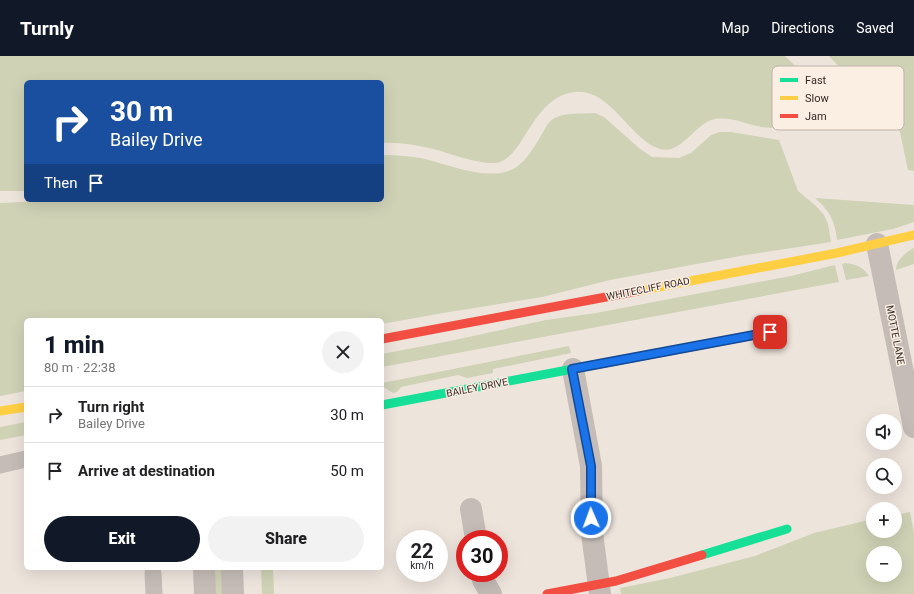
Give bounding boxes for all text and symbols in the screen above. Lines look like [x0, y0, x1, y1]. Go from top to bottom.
text: Turnly [20, 17, 74, 40]
text: Map [722, 20, 749, 36]
text: Directions [771, 20, 834, 36]
text: Saved [856, 20, 894, 36]
legend [772, 66, 904, 130]
text: Fast [805, 74, 827, 87]
text: Slow [805, 92, 829, 105]
text: 30 m [110, 95, 173, 128]
icon: right [44, 96, 96, 148]
text: Jam [805, 110, 827, 123]
text: Bailey Drive [110, 129, 203, 150]
icon: arrive [85, 172, 107, 194]
text: Then [44, 174, 77, 192]
street label: WHITECLIFF ROAD [606, 275, 691, 302]
street label: MOTTE LANE [884, 304, 907, 366]
pin [753, 315, 787, 349]
icon: arrive [759, 321, 781, 343]
text: 1 min [44, 331, 105, 359]
button: close [322, 331, 364, 373]
text: 80 m · 22:38 [44, 360, 115, 375]
street label: BAILEY DRIVE [445, 376, 509, 399]
text: Turn right [78, 398, 144, 416]
icon: right [44, 404, 66, 426]
text: 30 m [330, 406, 364, 424]
map controls [866, 414, 902, 582]
button: sound [866, 414, 902, 450]
text: Bailey Drive [78, 416, 145, 431]
button: search [866, 458, 902, 494]
icon: arrive [44, 460, 66, 482]
text: Arrive at destination [78, 462, 215, 480]
text: 50 m [330, 462, 364, 480]
position arrow [570, 497, 612, 539]
button: + [866, 502, 902, 538]
button: Exit [44, 516, 200, 562]
button: Share [208, 516, 364, 562]
speed limit sign: 30 [456, 530, 508, 582]
text: 22 [411, 539, 433, 563]
button: − [866, 546, 902, 582]
text: km/h [410, 560, 434, 571]

